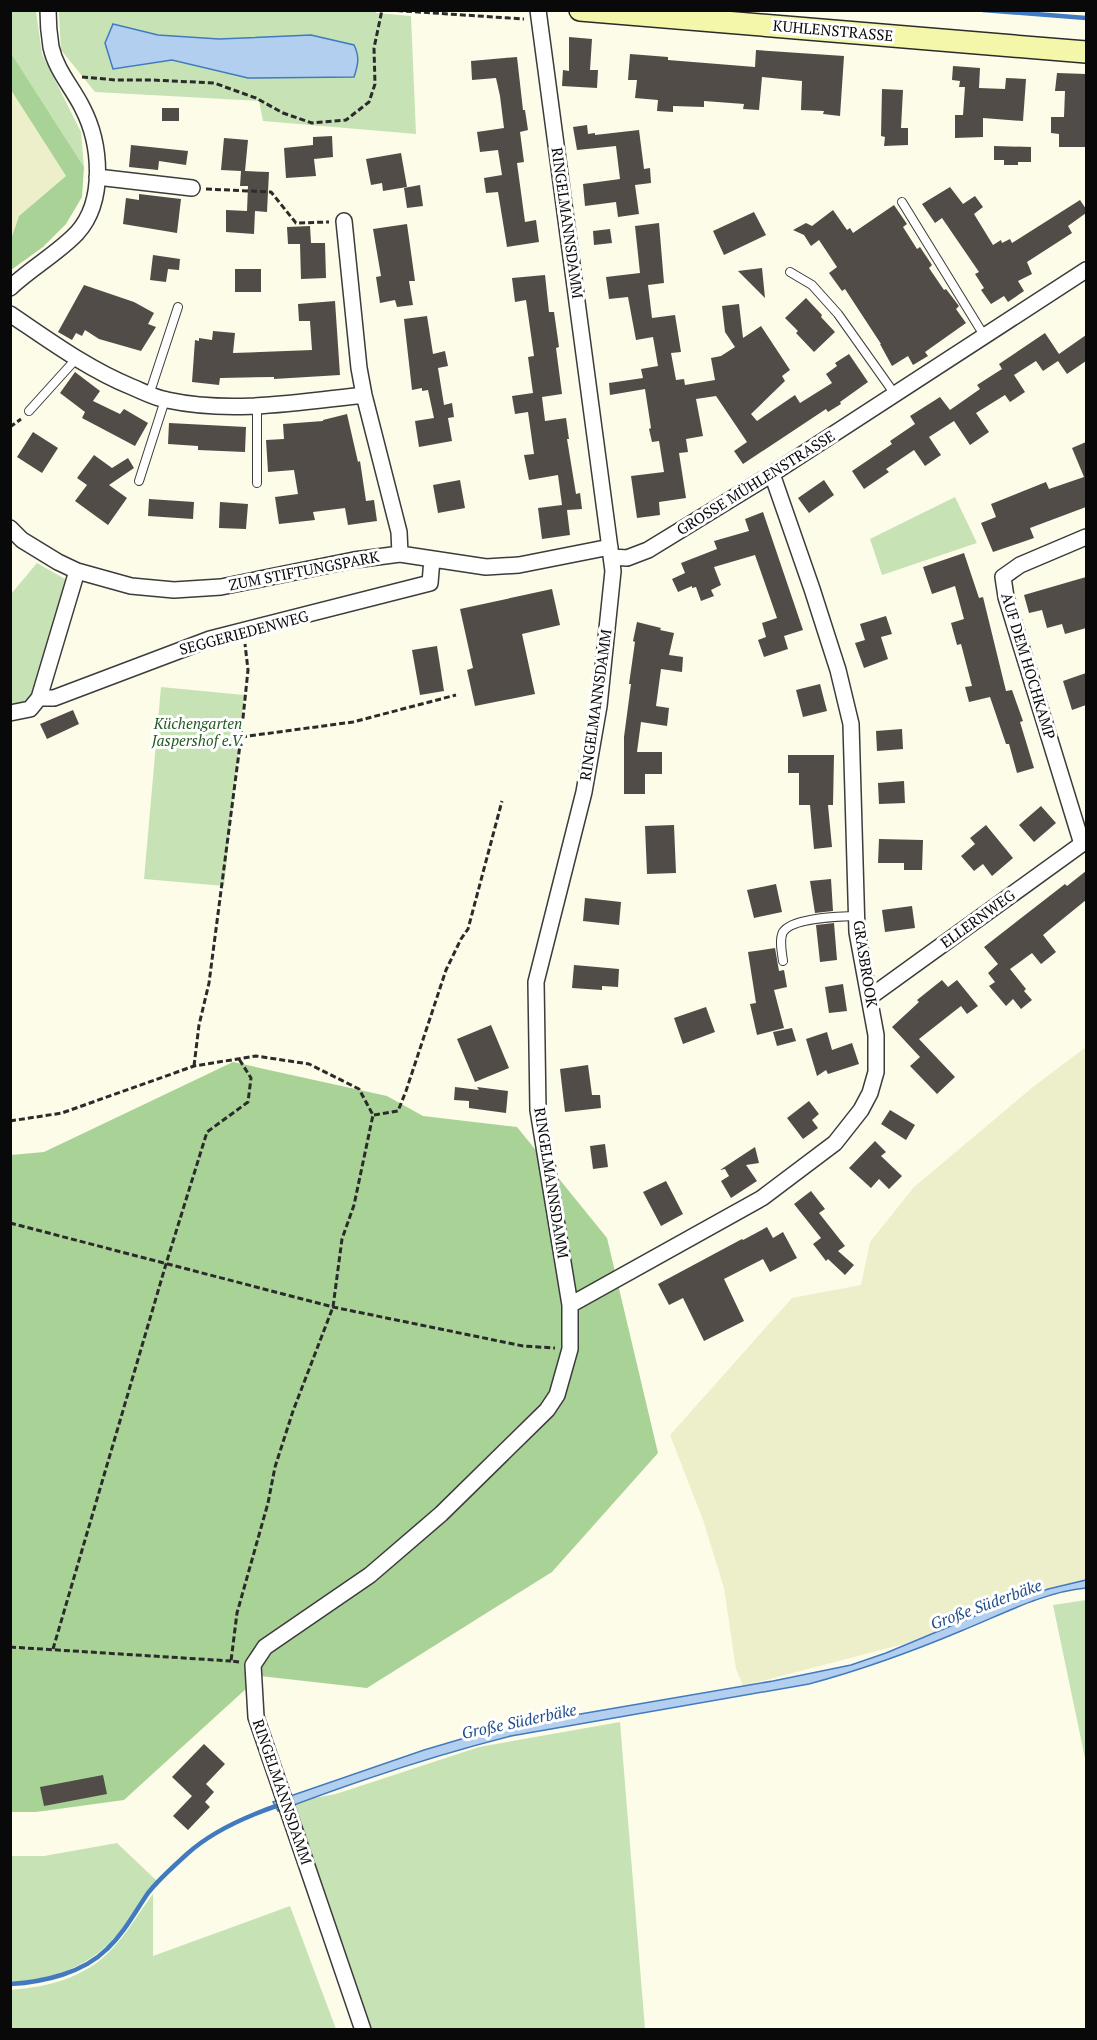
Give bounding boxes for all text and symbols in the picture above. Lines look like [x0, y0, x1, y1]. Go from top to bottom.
street label: KUHLENSTRASSE [772, 15, 894, 45]
street label: RINGELMANNSDAMM [547, 146, 588, 300]
street label: GROSSE MÜHLENSTRASSE [673, 425, 838, 539]
street label: ZUM STIFTUNGSPARK [227, 546, 381, 594]
street label: AUF DEM HOCHKAMP [997, 590, 1061, 741]
street label: SEGGERIEDENWEG [177, 605, 311, 659]
street label: RINGELMANNSDAMM [575, 628, 616, 782]
park label: Küchengarten Jaspershof e.V. [151, 713, 244, 750]
street label: ELLERNWEG [936, 884, 1019, 952]
street label: GRASBROOK [849, 919, 883, 1009]
street label: RINGELMANNSDAMM [530, 1106, 574, 1260]
water label: Große Süderbäke [927, 1574, 1045, 1634]
water label: Große Süderbäke [460, 1698, 578, 1744]
street label: RINGELMANNSDAMM [249, 1716, 317, 1867]

